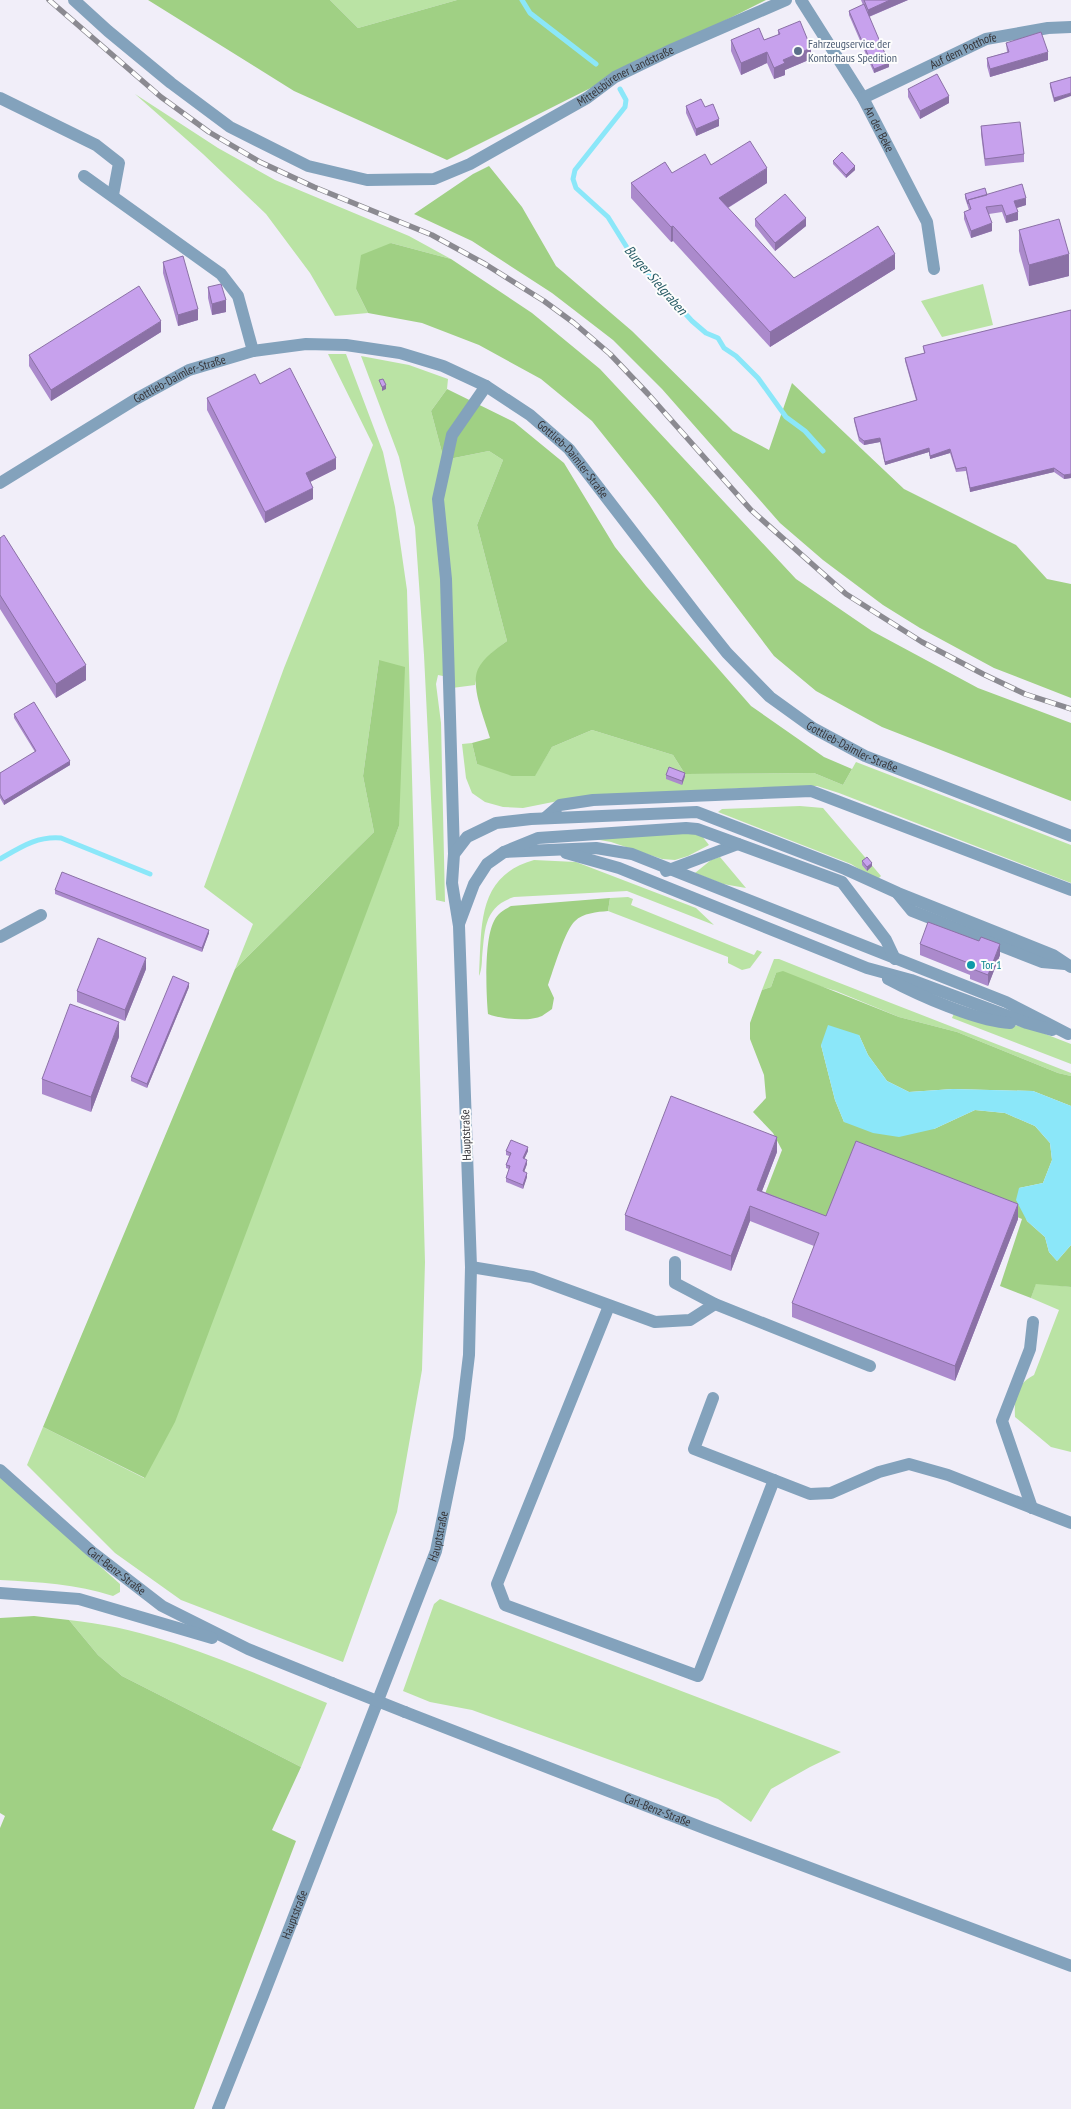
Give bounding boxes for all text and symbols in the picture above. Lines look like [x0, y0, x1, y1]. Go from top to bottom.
street label: Auf dem Potthofe [927, 29, 998, 72]
place label: Fahrzeugservice der Kontorhaus Spedition [808, 36, 897, 65]
street label: Mittelsbürener Landstraße [574, 42, 676, 109]
marker: Fahrzeugservice der Kontorhaus Spedition [792, 45, 804, 57]
street label: An der Beke [861, 103, 898, 154]
water label: Burger Sielgraben [621, 241, 692, 319]
street label: Gottlieb-Daimler-Straße [130, 352, 227, 406]
street label: Gottlieb-Daimler-Straße [534, 417, 612, 501]
street label: Gottlieb-Daimler-Straße [804, 718, 900, 775]
place label: Tor 1 [981, 957, 1002, 972]
marker: Tor 1 [965, 959, 977, 971]
street label: Hauptstraße [457, 1109, 474, 1161]
street label: Hauptstraße [425, 1510, 451, 1564]
street label: Carl-Benz-Straße [84, 1543, 149, 1598]
street label: Carl-Benz-Straße [622, 1790, 693, 1829]
street label: Hauptstraße [278, 1888, 310, 1941]

